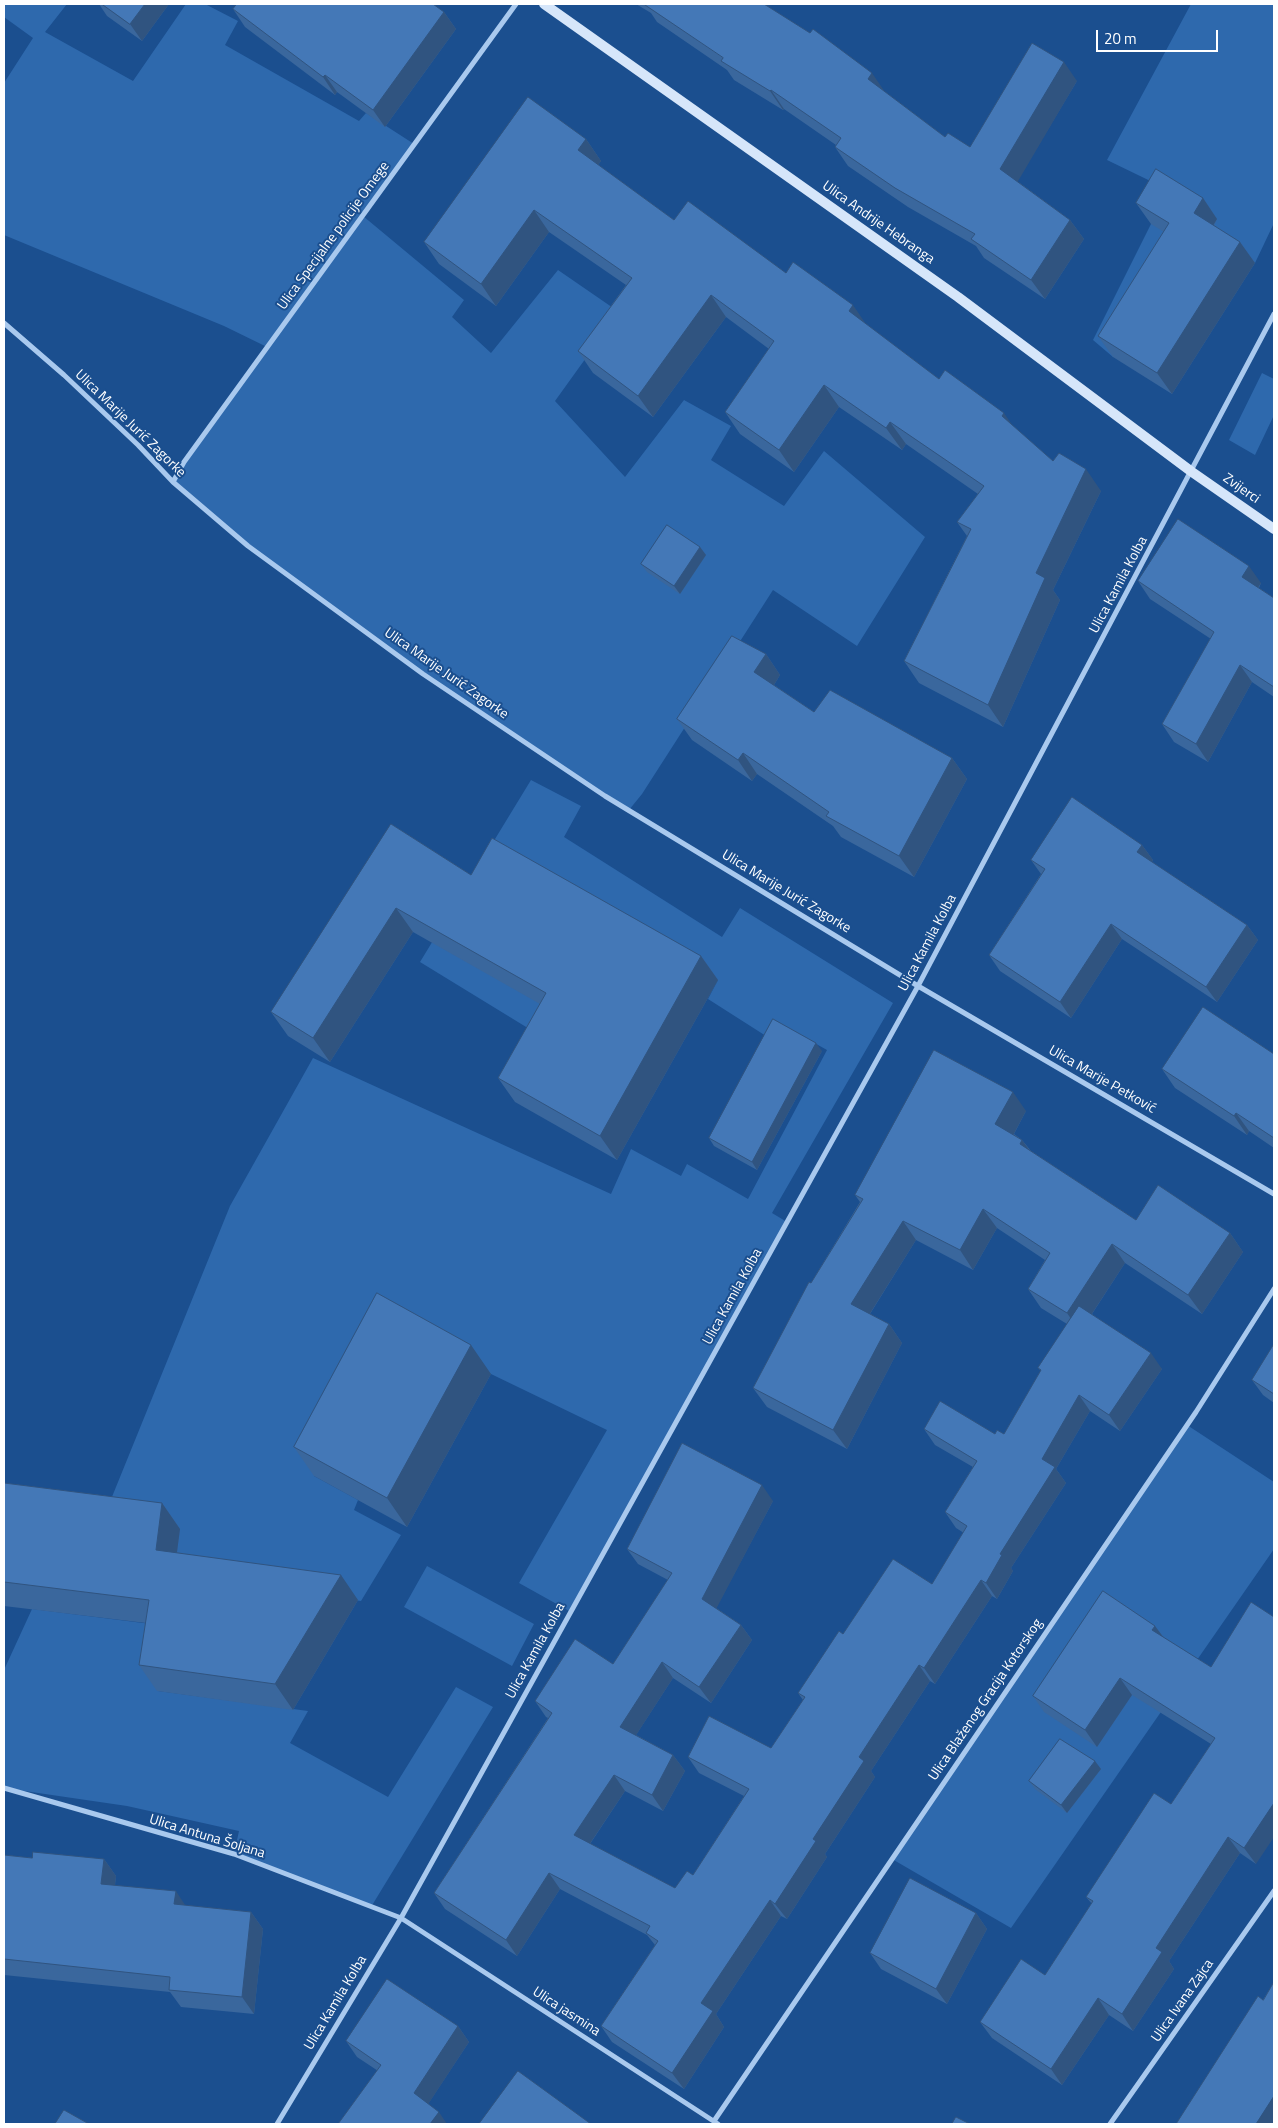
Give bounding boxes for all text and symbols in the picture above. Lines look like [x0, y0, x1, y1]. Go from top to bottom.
scale bar [1098, 20, 1220, 52]
text: 20 m [1104, 27, 1137, 50]
street label: Ulica Specijalne policije Omege [274, 158, 394, 314]
street label: Ulica Andrije Hebranga [819, 178, 937, 268]
street label: Ulica Marije Jurić Zagorke [71, 367, 189, 481]
street label: Zvijerci [1219, 470, 1263, 508]
street label: Ulica Kamila Kolba [1086, 534, 1152, 636]
street label: Ulica Marije Jurić Zagorke [381, 625, 511, 723]
street label: Ulica Marije Jurić Zagorke [718, 847, 854, 937]
street label: Ulica Kamila Kolba [895, 892, 961, 994]
street label: Ulica Marije Petković [1045, 1042, 1159, 1118]
street label: Ulica Kamila Kolba [700, 1246, 766, 1348]
street label: Ulica Kamila Kolba [503, 1600, 569, 1702]
street label: Ulica Blaženog Gracija Kotorskog [925, 1616, 1047, 1784]
street label: Ulica Antuna Šoljana [147, 1811, 267, 1863]
street label: Ulica Kamila Kolba [301, 1953, 371, 2053]
street label: Ulica Ivana Zajca [1148, 1956, 1218, 2046]
street label: Ulica jasmina [529, 1984, 603, 2040]

